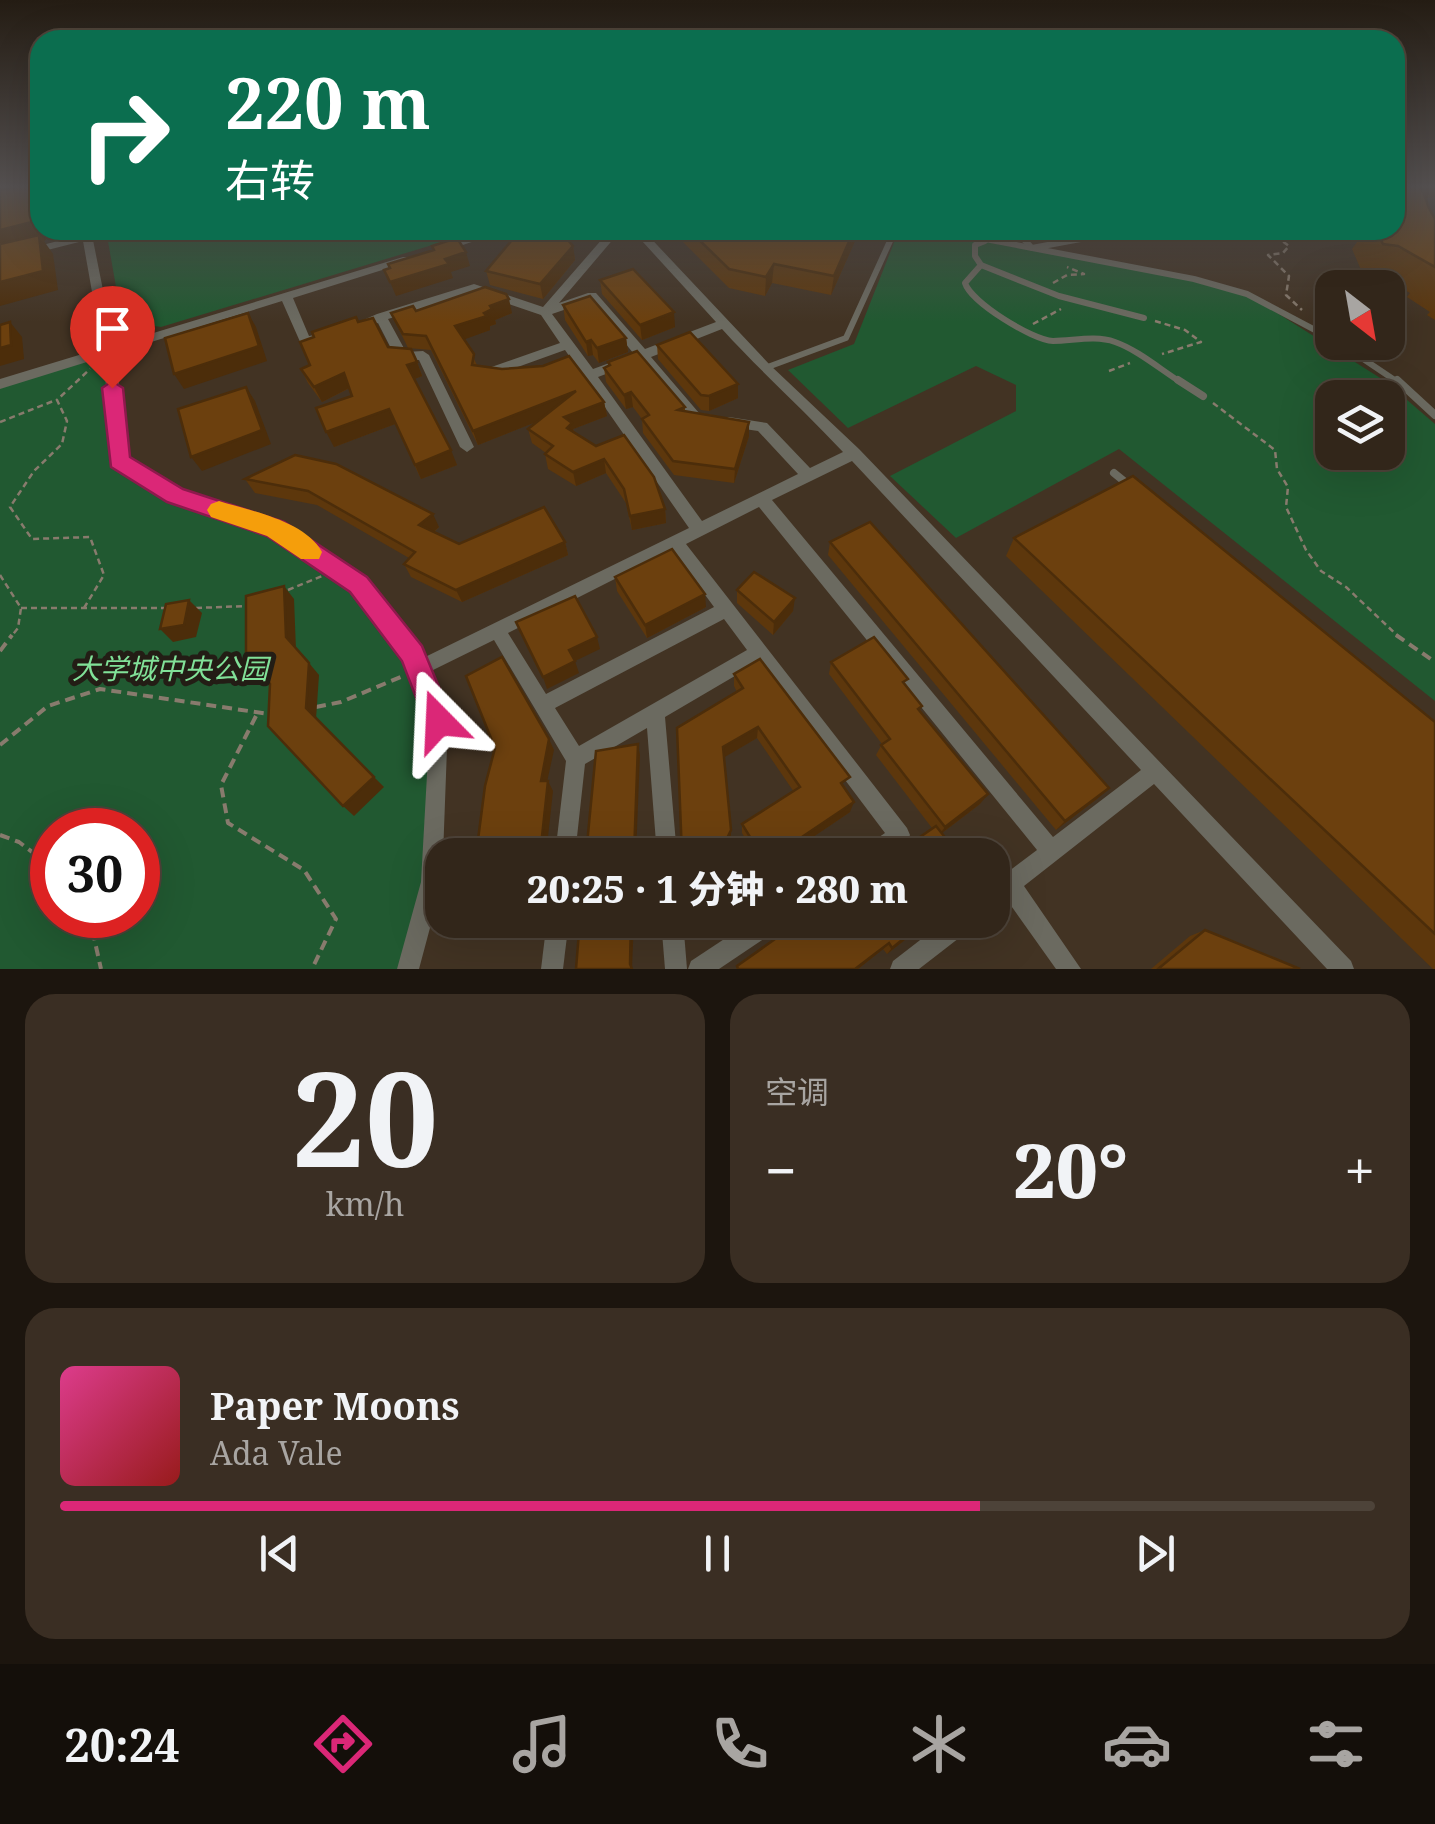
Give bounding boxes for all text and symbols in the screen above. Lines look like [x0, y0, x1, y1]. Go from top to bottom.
text: 220 m [225, 54, 431, 150]
icon: right [60, 70, 190, 200]
text: 右转 [225, 149, 315, 210]
north arrow [1315, 270, 1405, 360]
map controls [1315, 270, 1405, 470]
pin [70, 286, 155, 389]
icon: arrive [85, 301, 140, 356]
button: layers [1315, 380, 1405, 470]
park label: 大学城中央公园 [72, 649, 272, 687]
position arrow [387, 669, 491, 773]
speed limit sign: 30 [30, 808, 160, 938]
text: 20:25 · 1 分钟 · 280 m [527, 862, 908, 914]
text: 20 [292, 1028, 438, 1205]
text: 空调 [765, 1070, 829, 1113]
text: 20° [1013, 1118, 1128, 1220]
text: − [765, 1132, 797, 1207]
text: + [1344, 1132, 1375, 1207]
text: km/h [326, 1182, 404, 1225]
text: Paper Moons [210, 1379, 460, 1431]
text: Ada Vale [210, 1431, 343, 1474]
icon: previous [252, 1526, 307, 1581]
icon: pause [690, 1526, 745, 1581]
icon: next [1128, 1526, 1183, 1581]
icon: directions [308, 1709, 378, 1779]
icon: music [507, 1709, 577, 1779]
icon: phone [705, 1709, 775, 1779]
icon: climate [904, 1709, 974, 1779]
icon: car [1102, 1709, 1172, 1779]
icon: filters [1301, 1709, 1371, 1779]
text: 20:24 [64, 1714, 180, 1775]

